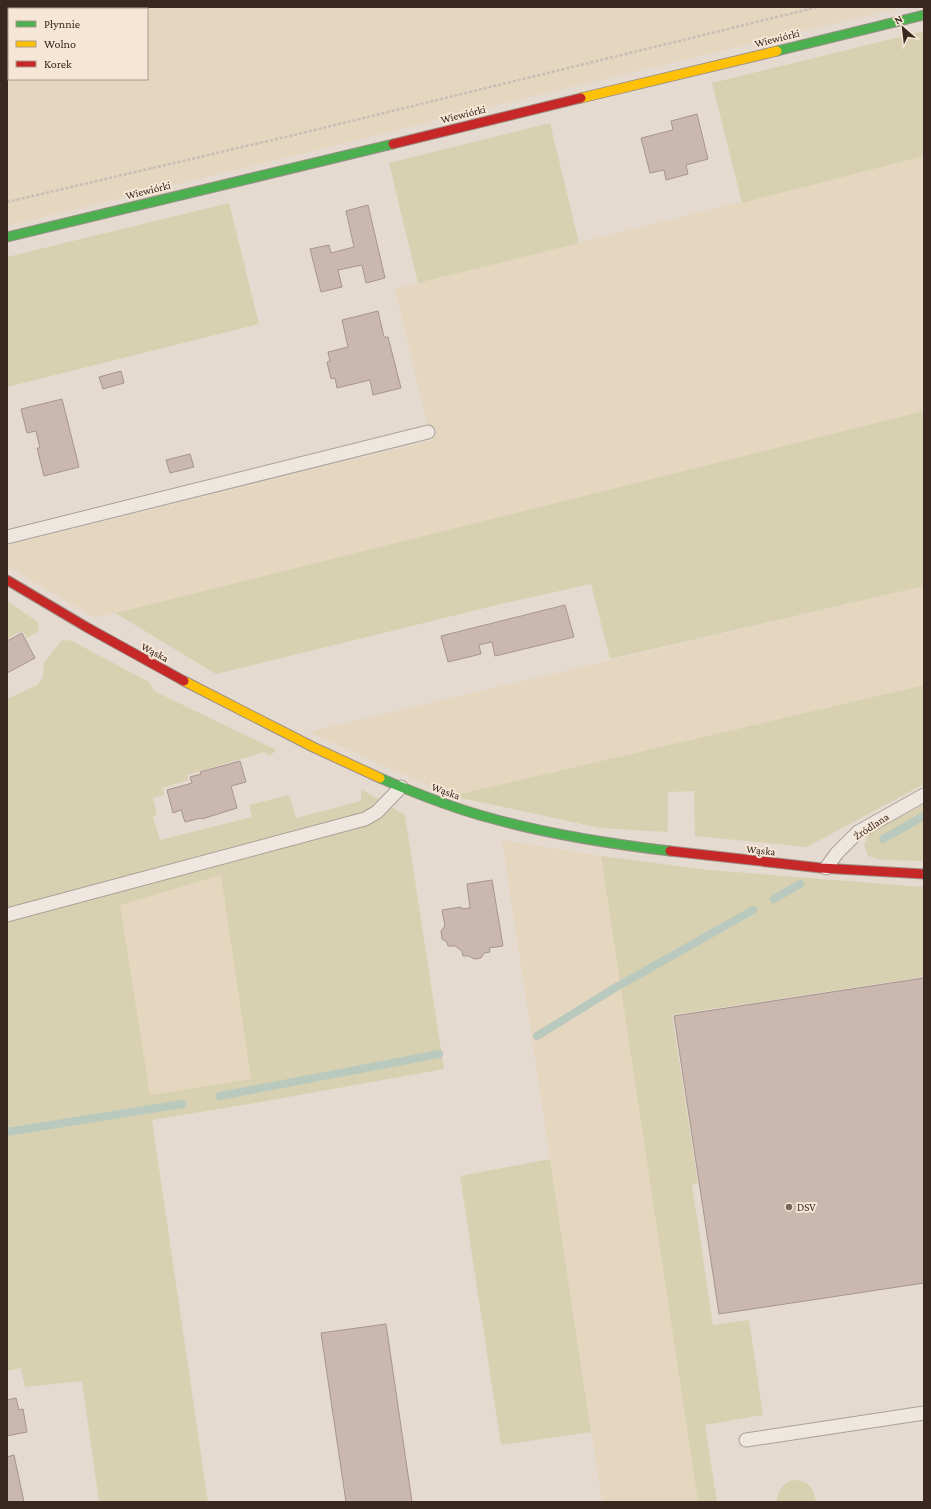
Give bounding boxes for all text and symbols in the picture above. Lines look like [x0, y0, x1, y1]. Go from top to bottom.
legend [8, 8, 148, 80]
north arrow [883, 8, 923, 48]
text: N [892, 12, 905, 26]
text: Płynnie [44, 17, 80, 31]
street label: Wiewiórki [753, 27, 801, 49]
text: Wolno [44, 37, 76, 51]
text: Korek [44, 57, 72, 71]
street label: Wiewiórki [439, 103, 487, 125]
street label: Wiewiórki [124, 179, 172, 201]
street label: Wąska [139, 640, 171, 665]
street label: Wąska [430, 780, 462, 803]
street label: Źródlana [851, 810, 891, 842]
street label: Wąska [746, 843, 776, 858]
place label: DSV [797, 1201, 816, 1213]
marker: DSV [784, 1202, 794, 1212]

